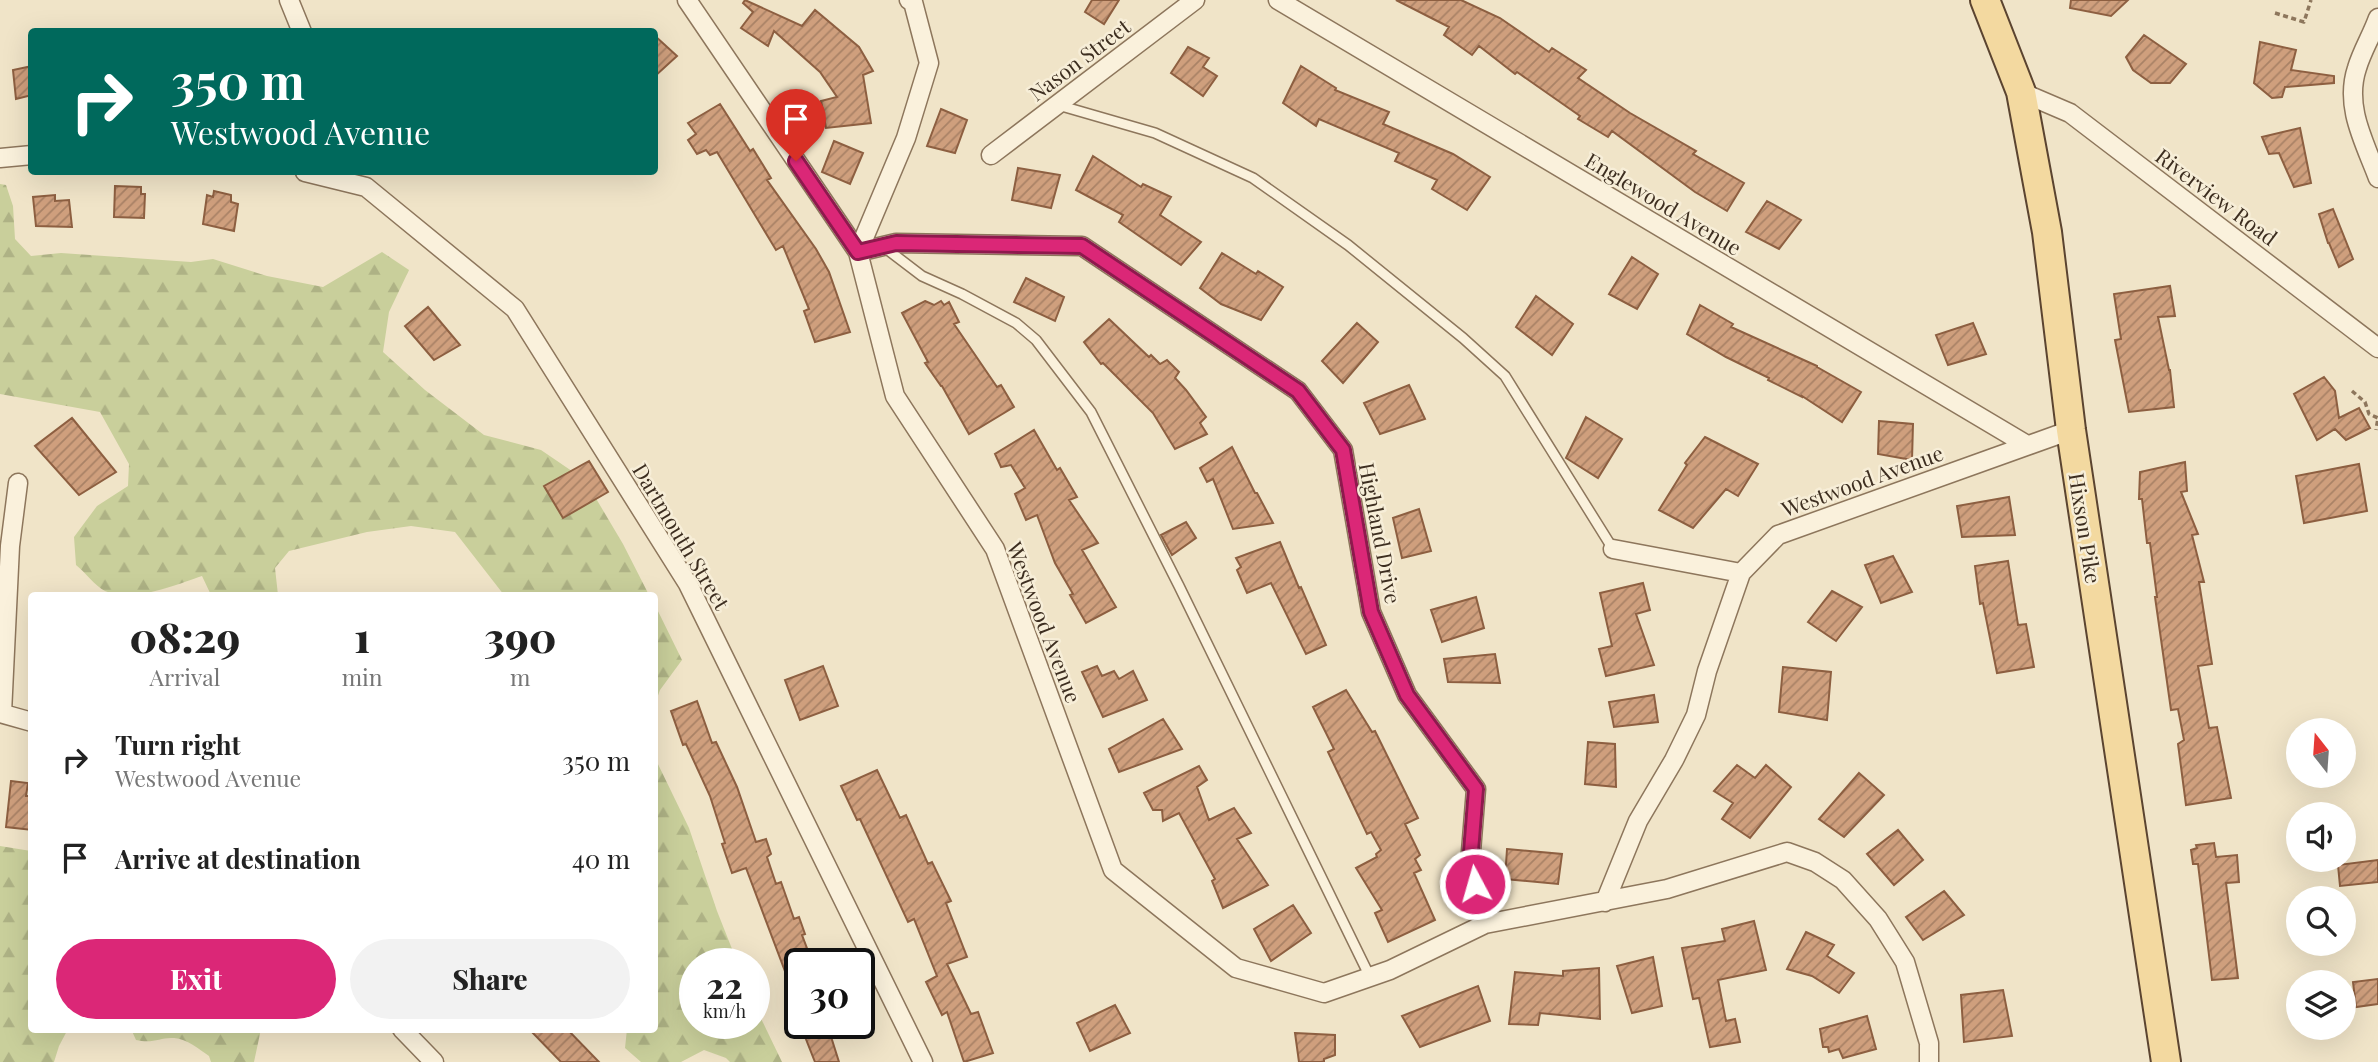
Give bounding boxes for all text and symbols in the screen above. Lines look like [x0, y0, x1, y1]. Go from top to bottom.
street label: Nason Street [1023, 11, 1136, 106]
text: 350 m [171, 47, 305, 112]
icon: right [56, 56, 147, 147]
pin [766, 89, 826, 161]
icon: arrive [777, 100, 815, 138]
text: Westwood Avenue [171, 110, 430, 153]
street label: Riverview Road [2151, 141, 2283, 251]
street label: Englewood Avenue [1581, 145, 1747, 261]
street label: Westwood Avenue [1776, 438, 1947, 523]
street label: Dartmouth Street [627, 458, 737, 615]
street label: Highland Drive [1354, 460, 1408, 606]
street label: Hixson Pike [2063, 471, 2109, 585]
street label: Westwood Avenue [1001, 537, 1089, 706]
text: 08:29 [129, 608, 240, 664]
text: 1 [354, 608, 370, 664]
text: 390 [484, 608, 557, 664]
text: Arrival [149, 661, 220, 692]
text: min [342, 661, 383, 692]
text: m [510, 661, 530, 692]
north arrow [2286, 718, 2356, 788]
map controls [2286, 718, 2356, 1040]
text: Turn right [115, 727, 241, 762]
icon: right [56, 741, 94, 779]
text: 350 m [562, 743, 630, 778]
text: Westwood Avenue [115, 762, 301, 793]
button: sound [2286, 802, 2356, 872]
icon: arrive [56, 839, 94, 877]
text: Arrive at destination [115, 841, 361, 876]
text: 40 m [572, 841, 630, 876]
position arrow [1438, 847, 1512, 921]
button: search [2286, 886, 2356, 956]
button: Exit [56, 939, 336, 1019]
button: Share [350, 939, 630, 1019]
speed limit sign: 30 [784, 948, 875, 1039]
text: 22 [706, 961, 743, 1008]
button: layers [2286, 970, 2356, 1040]
text: km/h [703, 999, 746, 1023]

